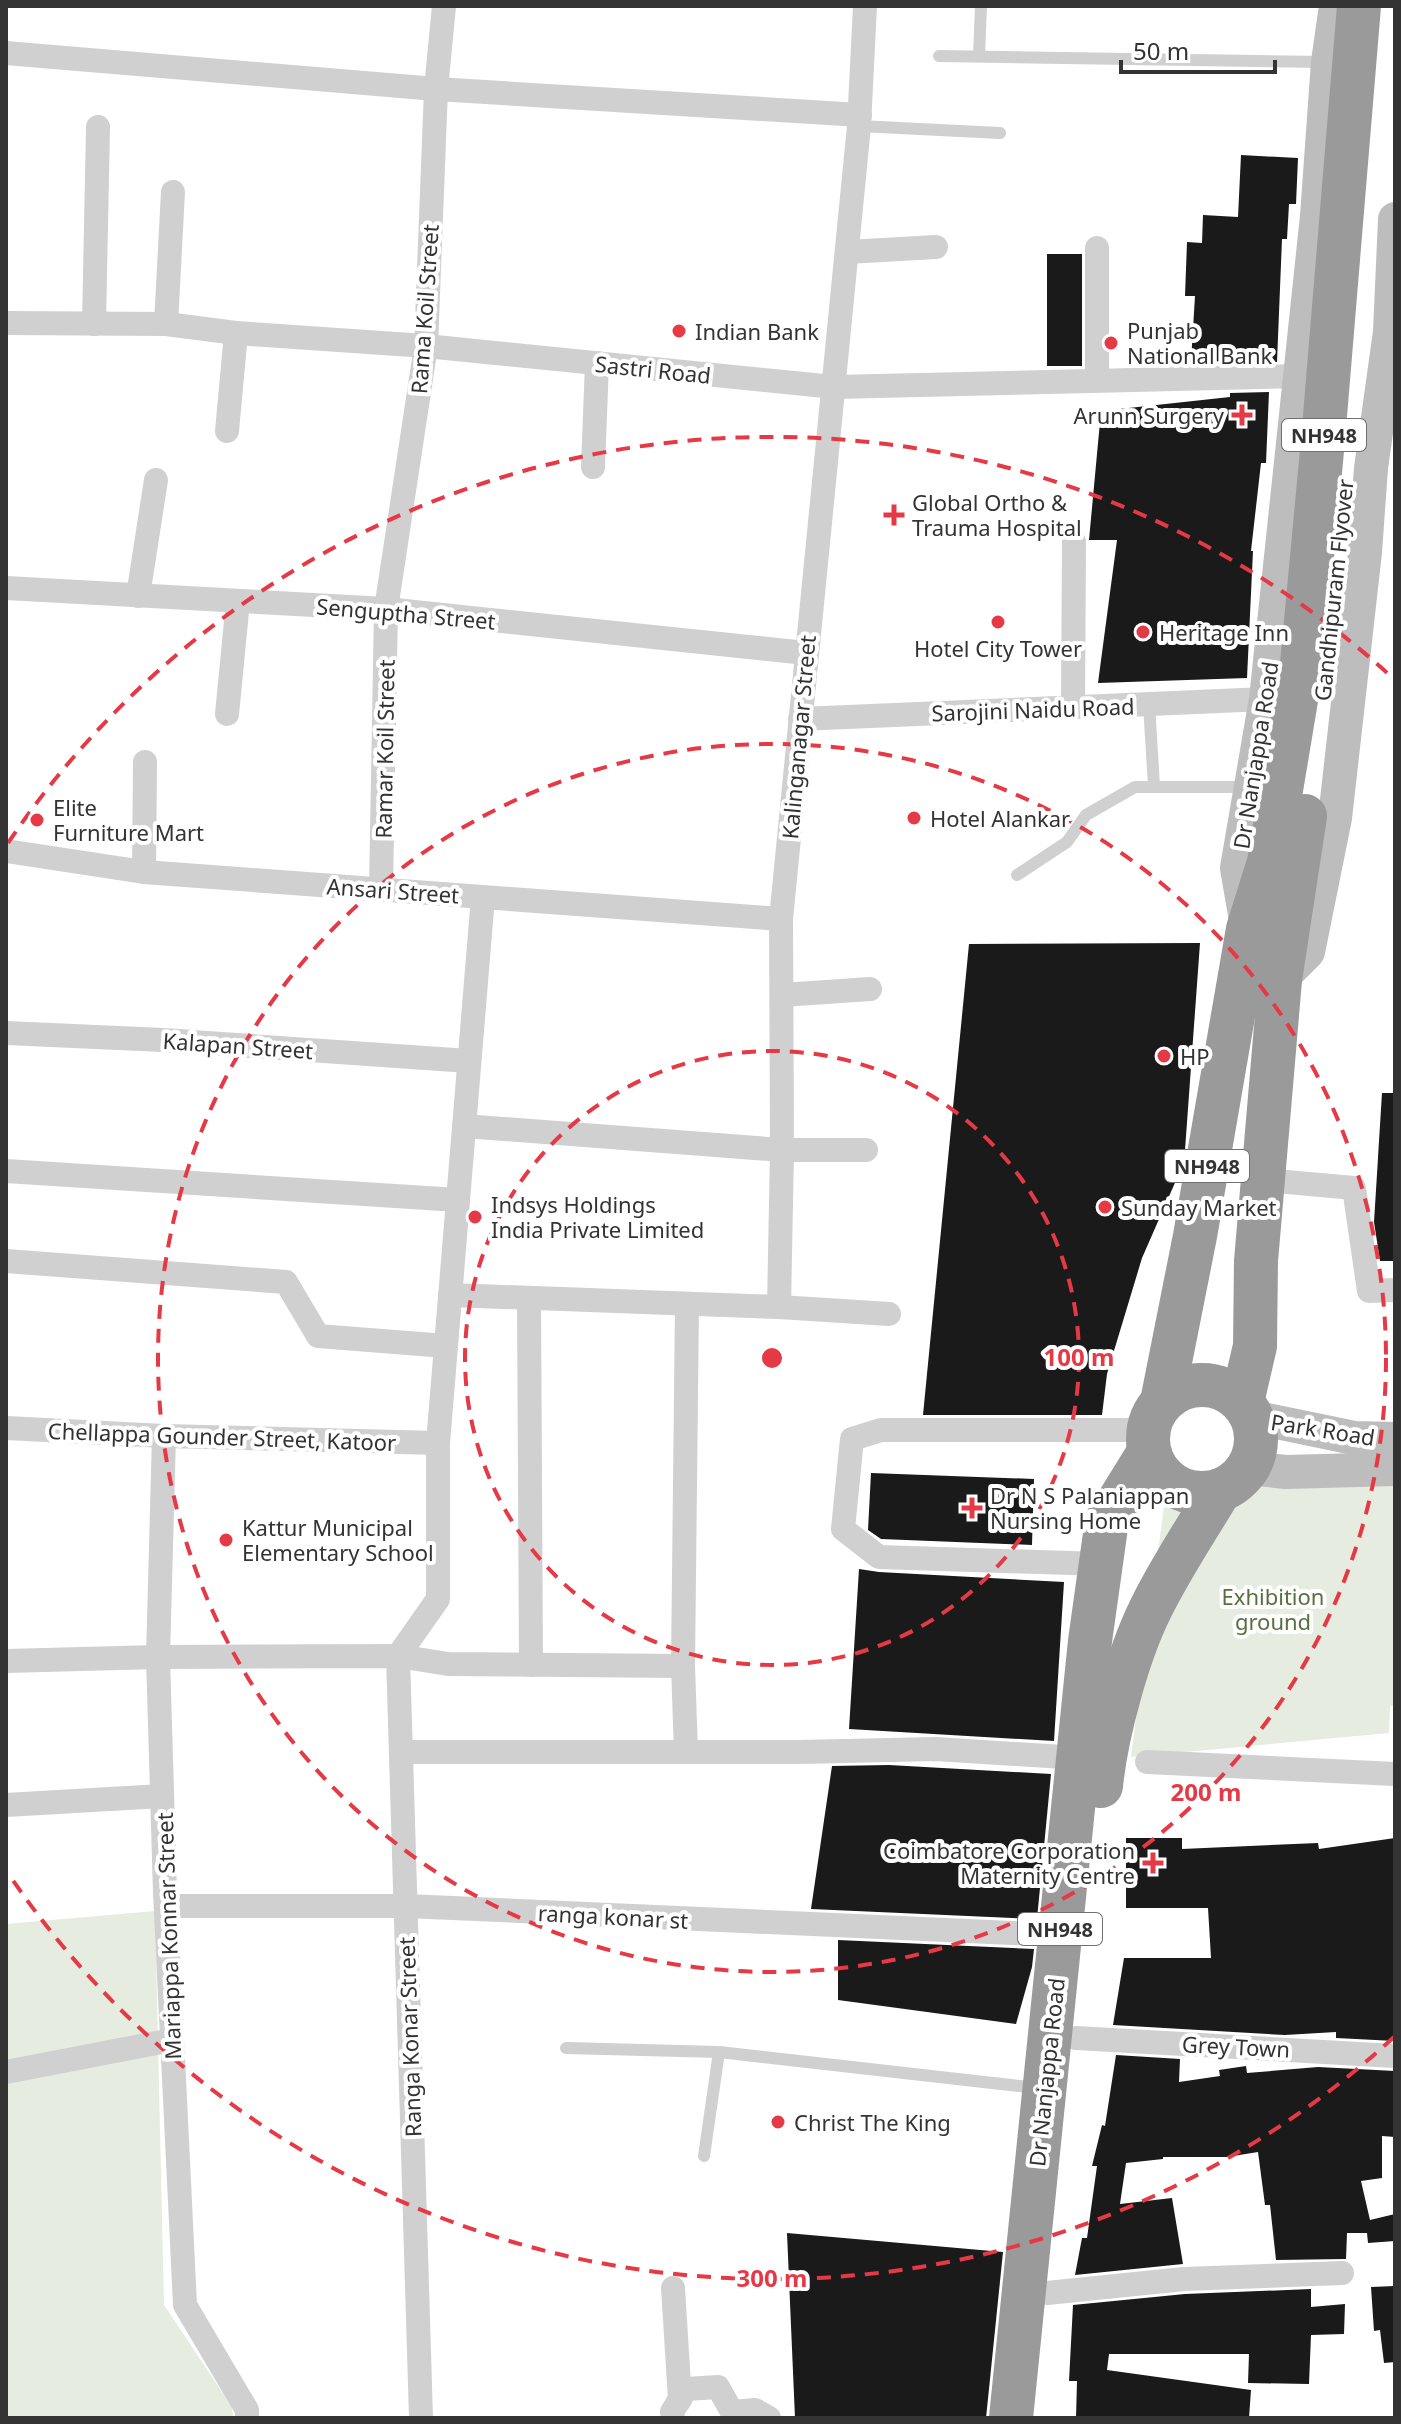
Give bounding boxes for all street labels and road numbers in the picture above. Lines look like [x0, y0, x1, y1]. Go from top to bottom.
street label: Rama Koil Street [403, 223, 445, 395]
street label: Sastri Road [594, 348, 712, 390]
road number: NH948 [1282, 419, 1366, 451]
street label: Gandhipuram Flyover [1306, 478, 1360, 702]
street label: Senguptha Street [315, 590, 497, 636]
street label: Kalinganagar Street [774, 634, 822, 840]
street label: Ramar Koil Street [367, 659, 401, 839]
street label: Dr Nanjappa Road [1225, 659, 1285, 851]
street label: Sarojini Naidu Road [931, 690, 1135, 728]
street label: Ansari Street [326, 870, 460, 910]
street label: Kalapan Street [162, 1025, 314, 1065]
road number: NH948 [1165, 1150, 1249, 1182]
street label: Park Road [1269, 1406, 1377, 1452]
street label: Chellappa Gounder Street, Katoor [47, 1415, 397, 1457]
street label: Mariappa Konnar Street [149, 1812, 187, 2060]
street label: ranga konar st [537, 1897, 689, 1935]
road number: NH948 [1018, 1913, 1102, 1945]
street label: Ranga Konar Street [391, 1936, 427, 2138]
street label: Dr Nanjappa Road [1021, 1976, 1071, 2168]
street label: Grey Town [1181, 2028, 1291, 2064]

